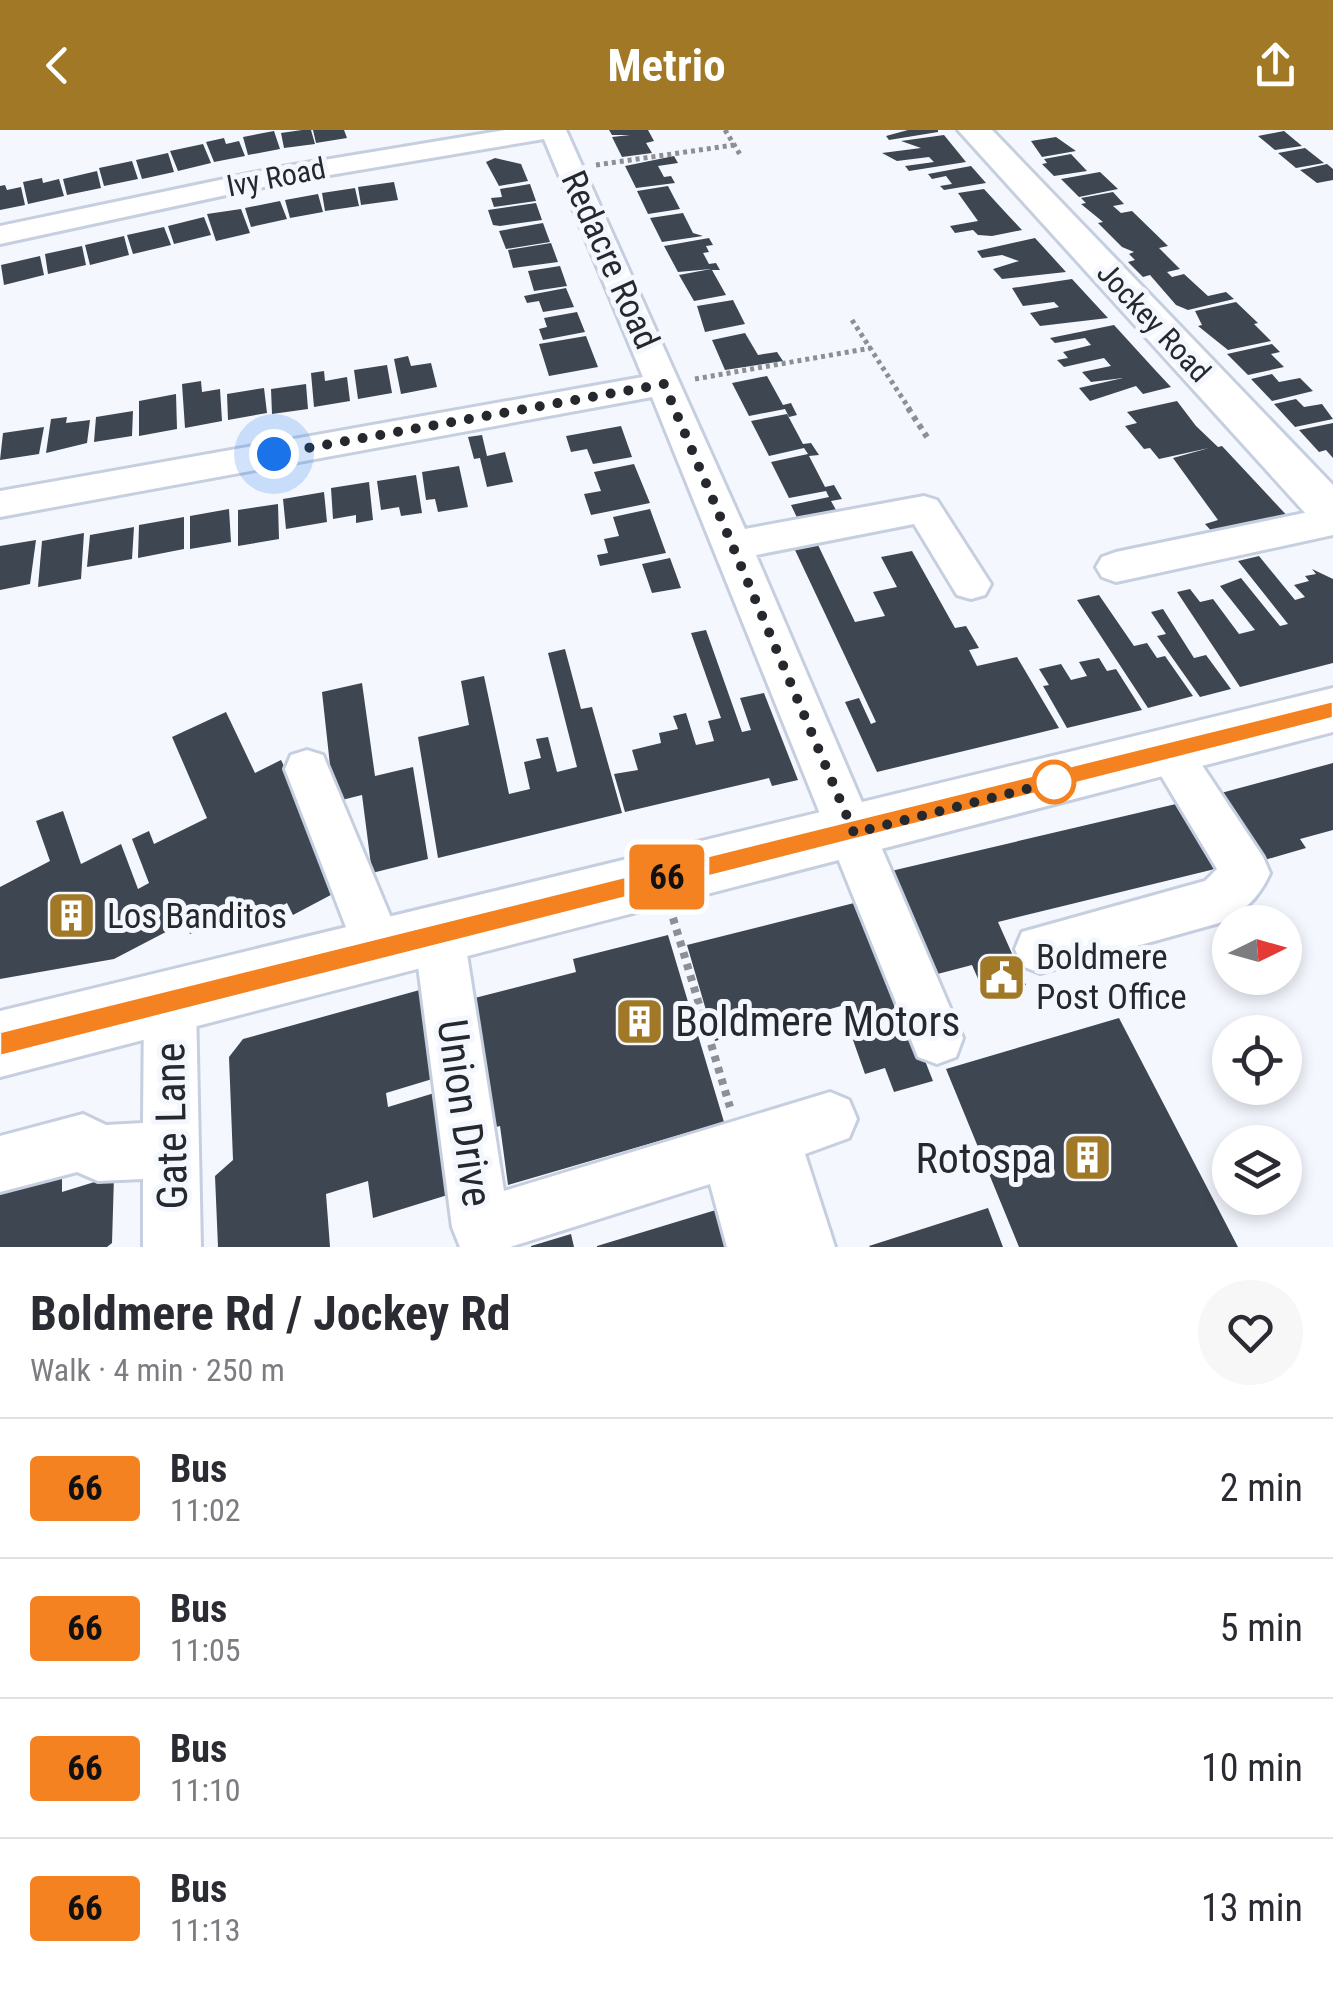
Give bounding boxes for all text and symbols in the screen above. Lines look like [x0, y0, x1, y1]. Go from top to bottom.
icon: back [30, 38, 85, 93]
icon: share [1248, 38, 1303, 93]
text: Metrio [607, 39, 726, 92]
street label: Ivy Road [224, 150, 328, 204]
street label: Redacre Road [553, 165, 667, 355]
street label: Jockey Road [1090, 255, 1218, 389]
your location [249, 429, 299, 479]
unlabelled marker [1033, 761, 1075, 803]
line badge: 66 [622, 844, 712, 910]
text: 66 [649, 857, 685, 898]
building icon: Los Banditos [46, 890, 98, 942]
place label: Los Banditos [107, 896, 287, 937]
north arrow [1212, 905, 1302, 995]
map controls [1212, 905, 1302, 1215]
place label: Boldmere Post Office [1036, 937, 1187, 1018]
public building icon: Boldmere Post Office [975, 951, 1027, 1003]
building icon: Boldmere Motors [614, 995, 666, 1047]
place label: Boldmere Motors [675, 997, 960, 1046]
button: locate [1212, 1015, 1302, 1105]
street label: Union Drive [428, 1016, 502, 1210]
street label: Gate Lane [145, 1042, 197, 1210]
button: layers [1212, 1125, 1302, 1215]
building icon: Rotospa [1061, 1132, 1113, 1184]
place label: Rotospa [916, 1134, 1052, 1183]
button: heart [1198, 1280, 1303, 1385]
text: Boldmere Rd / Jockey Rd [30, 1285, 511, 1342]
text: Walk · 4 min · 250 m [30, 1351, 285, 1389]
text: Bus [170, 1447, 227, 1491]
text: 2 min [1220, 1466, 1303, 1510]
text: 66 [67, 1468, 103, 1509]
text: 11:02 [170, 1491, 241, 1529]
text: Bus [170, 1587, 227, 1631]
text: 5 min [1220, 1606, 1303, 1650]
text: 66 [67, 1608, 103, 1649]
text: 11:05 [170, 1631, 241, 1669]
text: Bus [170, 1727, 227, 1771]
text: 10 min [1201, 1746, 1303, 1790]
text: 66 [67, 1748, 103, 1789]
text: 11:10 [170, 1771, 241, 1809]
text: Bus [170, 1867, 227, 1911]
text: 13 min [1201, 1886, 1303, 1930]
text: 66 [67, 1888, 103, 1929]
text: 11:13 [170, 1911, 241, 1949]

